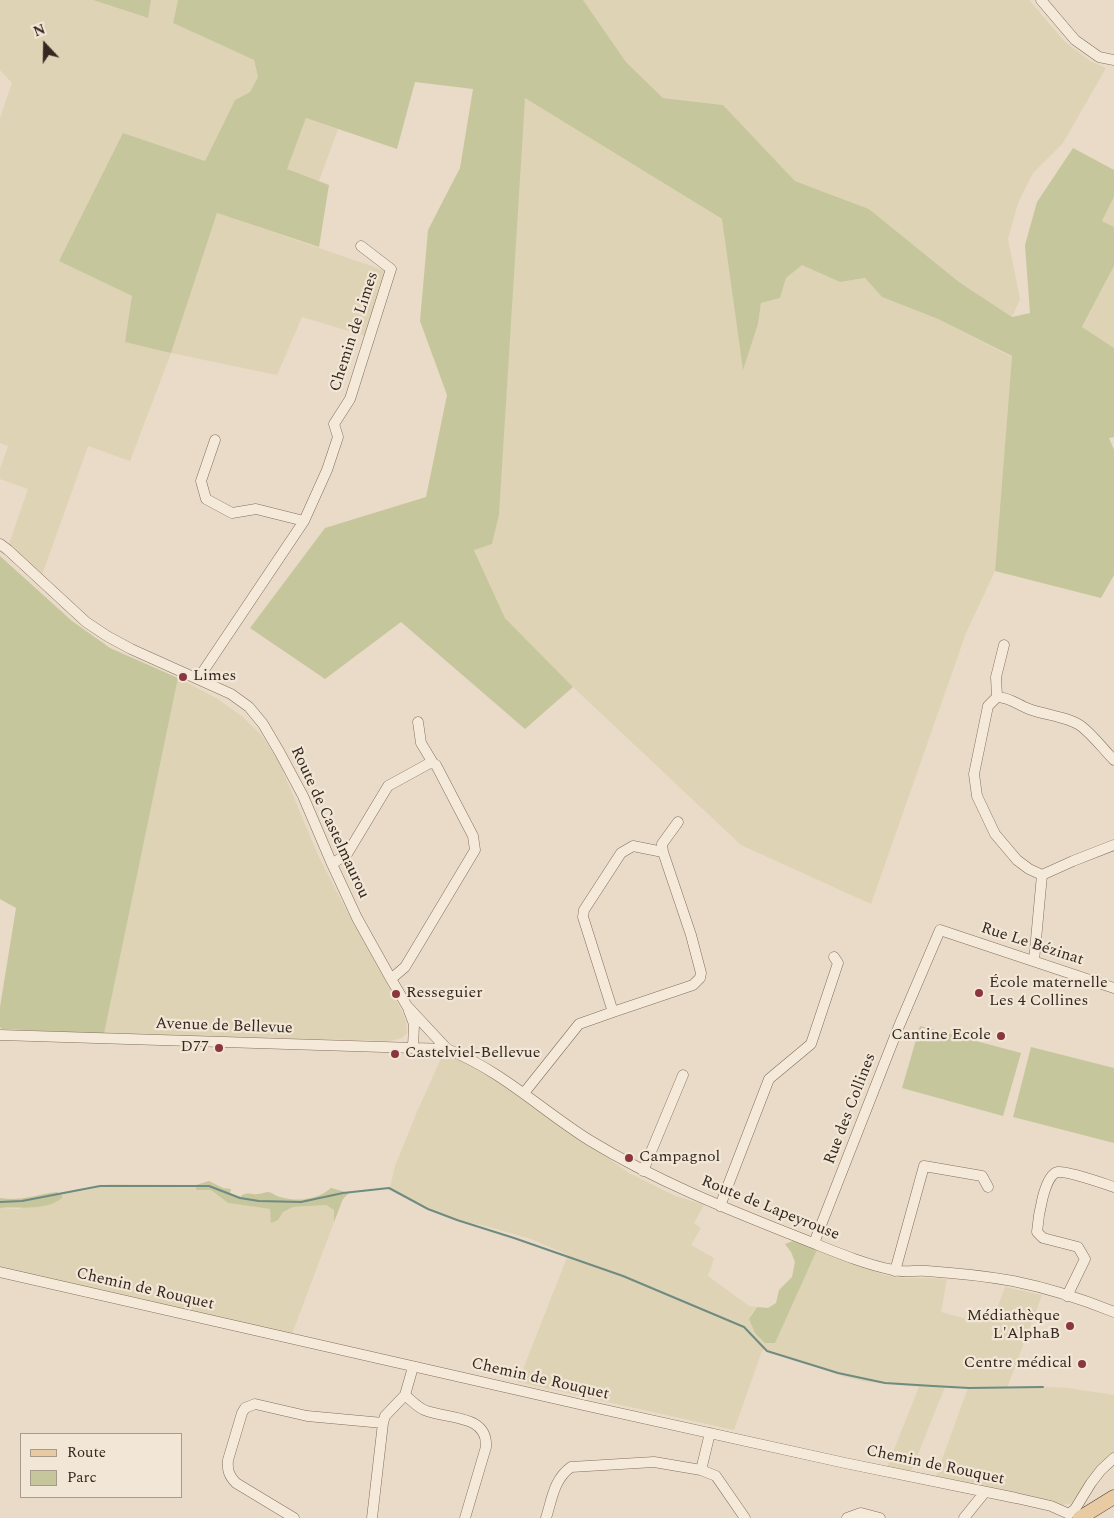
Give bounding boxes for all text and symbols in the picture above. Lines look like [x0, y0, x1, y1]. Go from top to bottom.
text: N [30, 19, 49, 42]
north arrow [20, 20, 70, 70]
street label: Chemin de Limes [327, 270, 383, 394]
place label: Limes [193, 667, 237, 687]
marker: Limes [177, 671, 189, 683]
street label: Route de Castelmaurou [285, 744, 373, 902]
street label: Rue Le Bézinat [978, 919, 1086, 971]
place label: École maternelle Les 4 Collines [989, 974, 1108, 1012]
place label: Resseguier [406, 984, 483, 1004]
marker: École maternelle Les 4 Collines [973, 987, 985, 999]
marker: Resseguier [390, 988, 402, 1000]
street label: Avenue de Bellevue [155, 1015, 293, 1039]
place label: Cantine Ecole [891, 1026, 991, 1046]
marker: Cantine Ecole [995, 1030, 1007, 1042]
place label: D77 [181, 1038, 209, 1058]
marker: D77 [213, 1042, 225, 1054]
place label: Castelviel-Bellevue [405, 1044, 540, 1064]
marker: Castelviel-Bellevue [389, 1048, 401, 1060]
street label: Rue des Collines [821, 1051, 881, 1167]
place label: Campagnol [639, 1148, 720, 1168]
marker: Campagnol [623, 1152, 635, 1164]
street label: Route de Lapeyrouse [698, 1172, 842, 1246]
street label: Chemin de Rouquet [74, 1265, 216, 1315]
place label: Médiathèque L'AlphaB [967, 1307, 1060, 1345]
marker: Médiathèque L'AlphaB [1064, 1320, 1076, 1332]
place label: Centre médical [964, 1354, 1072, 1374]
street label: Chemin de Rouquet [469, 1355, 611, 1405]
marker: Centre médical [1076, 1358, 1088, 1370]
legend [20, 1433, 182, 1498]
text: Route [67, 1441, 106, 1464]
street label: Chemin de Rouquet [864, 1442, 1006, 1490]
text: Parc [67, 1466, 97, 1489]

